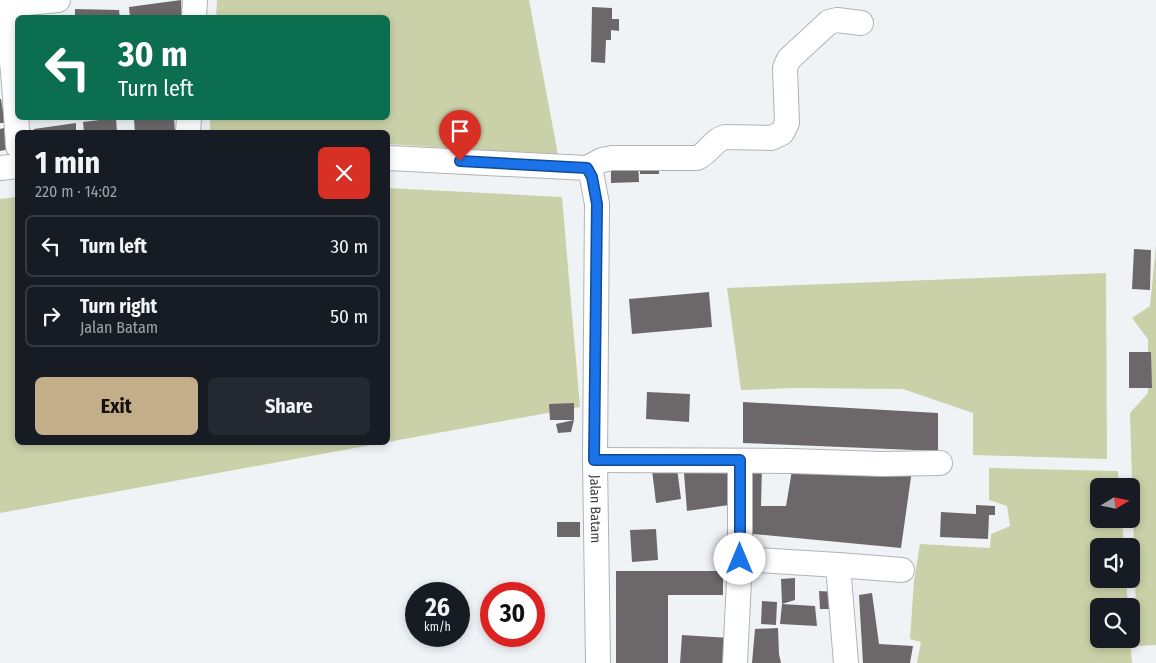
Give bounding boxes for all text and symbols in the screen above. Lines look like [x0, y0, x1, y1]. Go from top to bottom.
text: 30 m [118, 33, 188, 75]
icon: left [35, 35, 100, 100]
text: Turn left [118, 75, 194, 102]
pin [439, 110, 481, 161]
icon: arrive [446, 117, 474, 145]
text: 1 min [35, 145, 100, 181]
button: close [318, 147, 370, 199]
text: 220 m · 14:02 [35, 182, 117, 201]
icon: left [37, 232, 65, 260]
text: Turn left [80, 235, 147, 258]
text: 30 m [330, 235, 368, 258]
text: Turn right [80, 295, 157, 318]
icon: right [37, 302, 65, 330]
text: 50 m [330, 305, 368, 328]
text: Jalan Batam [80, 318, 158, 337]
button: Exit [35, 377, 198, 435]
button: Share [208, 377, 370, 435]
street label: Jalan Batam [586, 475, 604, 543]
north arrow [1090, 478, 1140, 528]
map controls [1090, 478, 1140, 648]
position arrow [713, 532, 765, 584]
button: sound [1090, 538, 1140, 588]
speed limit sign: 30 [480, 582, 545, 647]
text: 26 [425, 593, 450, 623]
button: search [1090, 598, 1140, 648]
text: km/h [424, 620, 451, 634]

